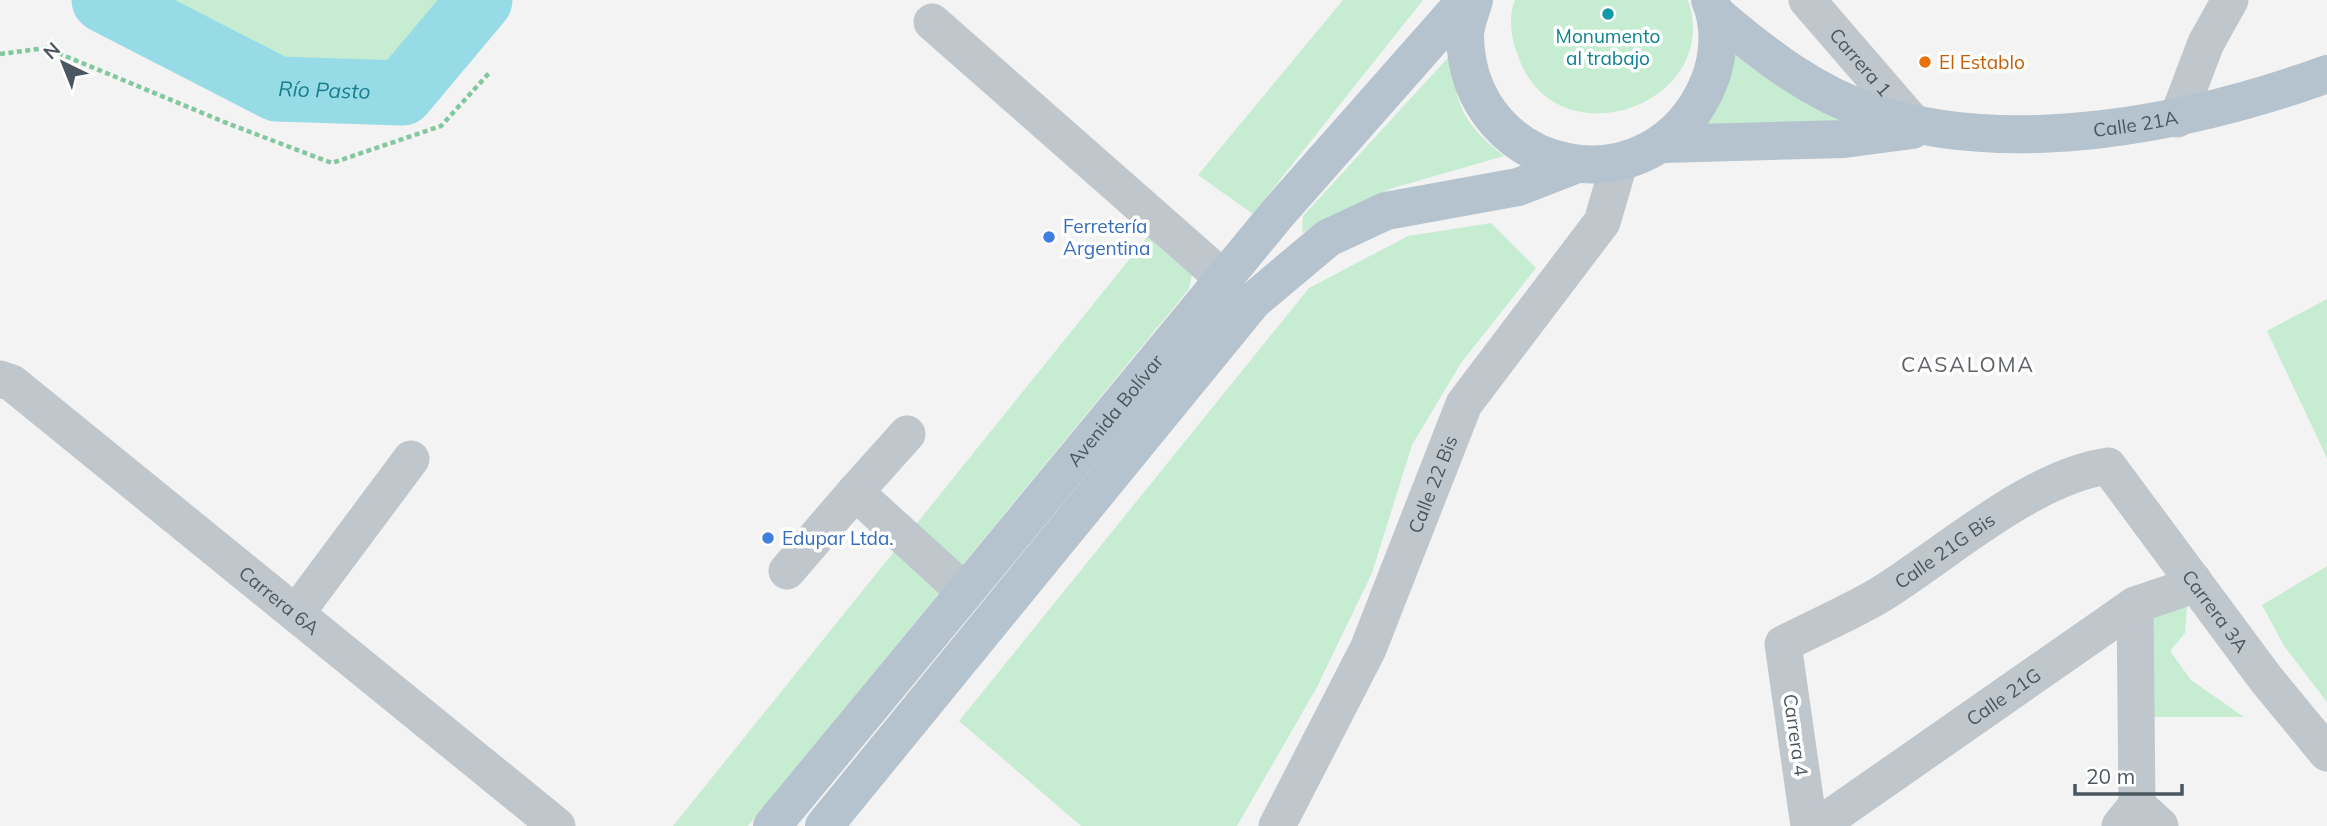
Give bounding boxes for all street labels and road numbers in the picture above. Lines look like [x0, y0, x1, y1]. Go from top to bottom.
street label: Carrera 1 [1824, 23, 1897, 101]
street label: Calle 21A [2092, 105, 2180, 142]
street label: Avenida Bolívar [1062, 349, 1168, 471]
street label: Calle 22 Bis [1403, 432, 1463, 537]
street label: Calle 21G Bis [1890, 507, 1999, 594]
street label: Carrera 6A [234, 560, 324, 640]
street label: Carrera 3A [2177, 565, 2254, 657]
street label: Calle 21G [1962, 663, 2045, 731]
street label: Carrera 4 [1778, 692, 1814, 778]

